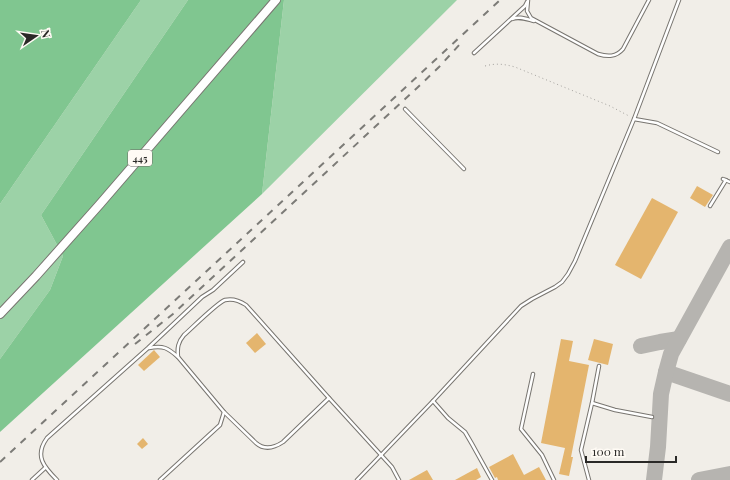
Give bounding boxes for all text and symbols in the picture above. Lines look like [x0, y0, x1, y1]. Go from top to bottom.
north arrow [16, 16, 56, 56]
text: N [38, 28, 54, 39]
road number: 445 [128, 150, 152, 166]
scale bar [586, 438, 676, 464]
text: 100 m [592, 443, 625, 459]

